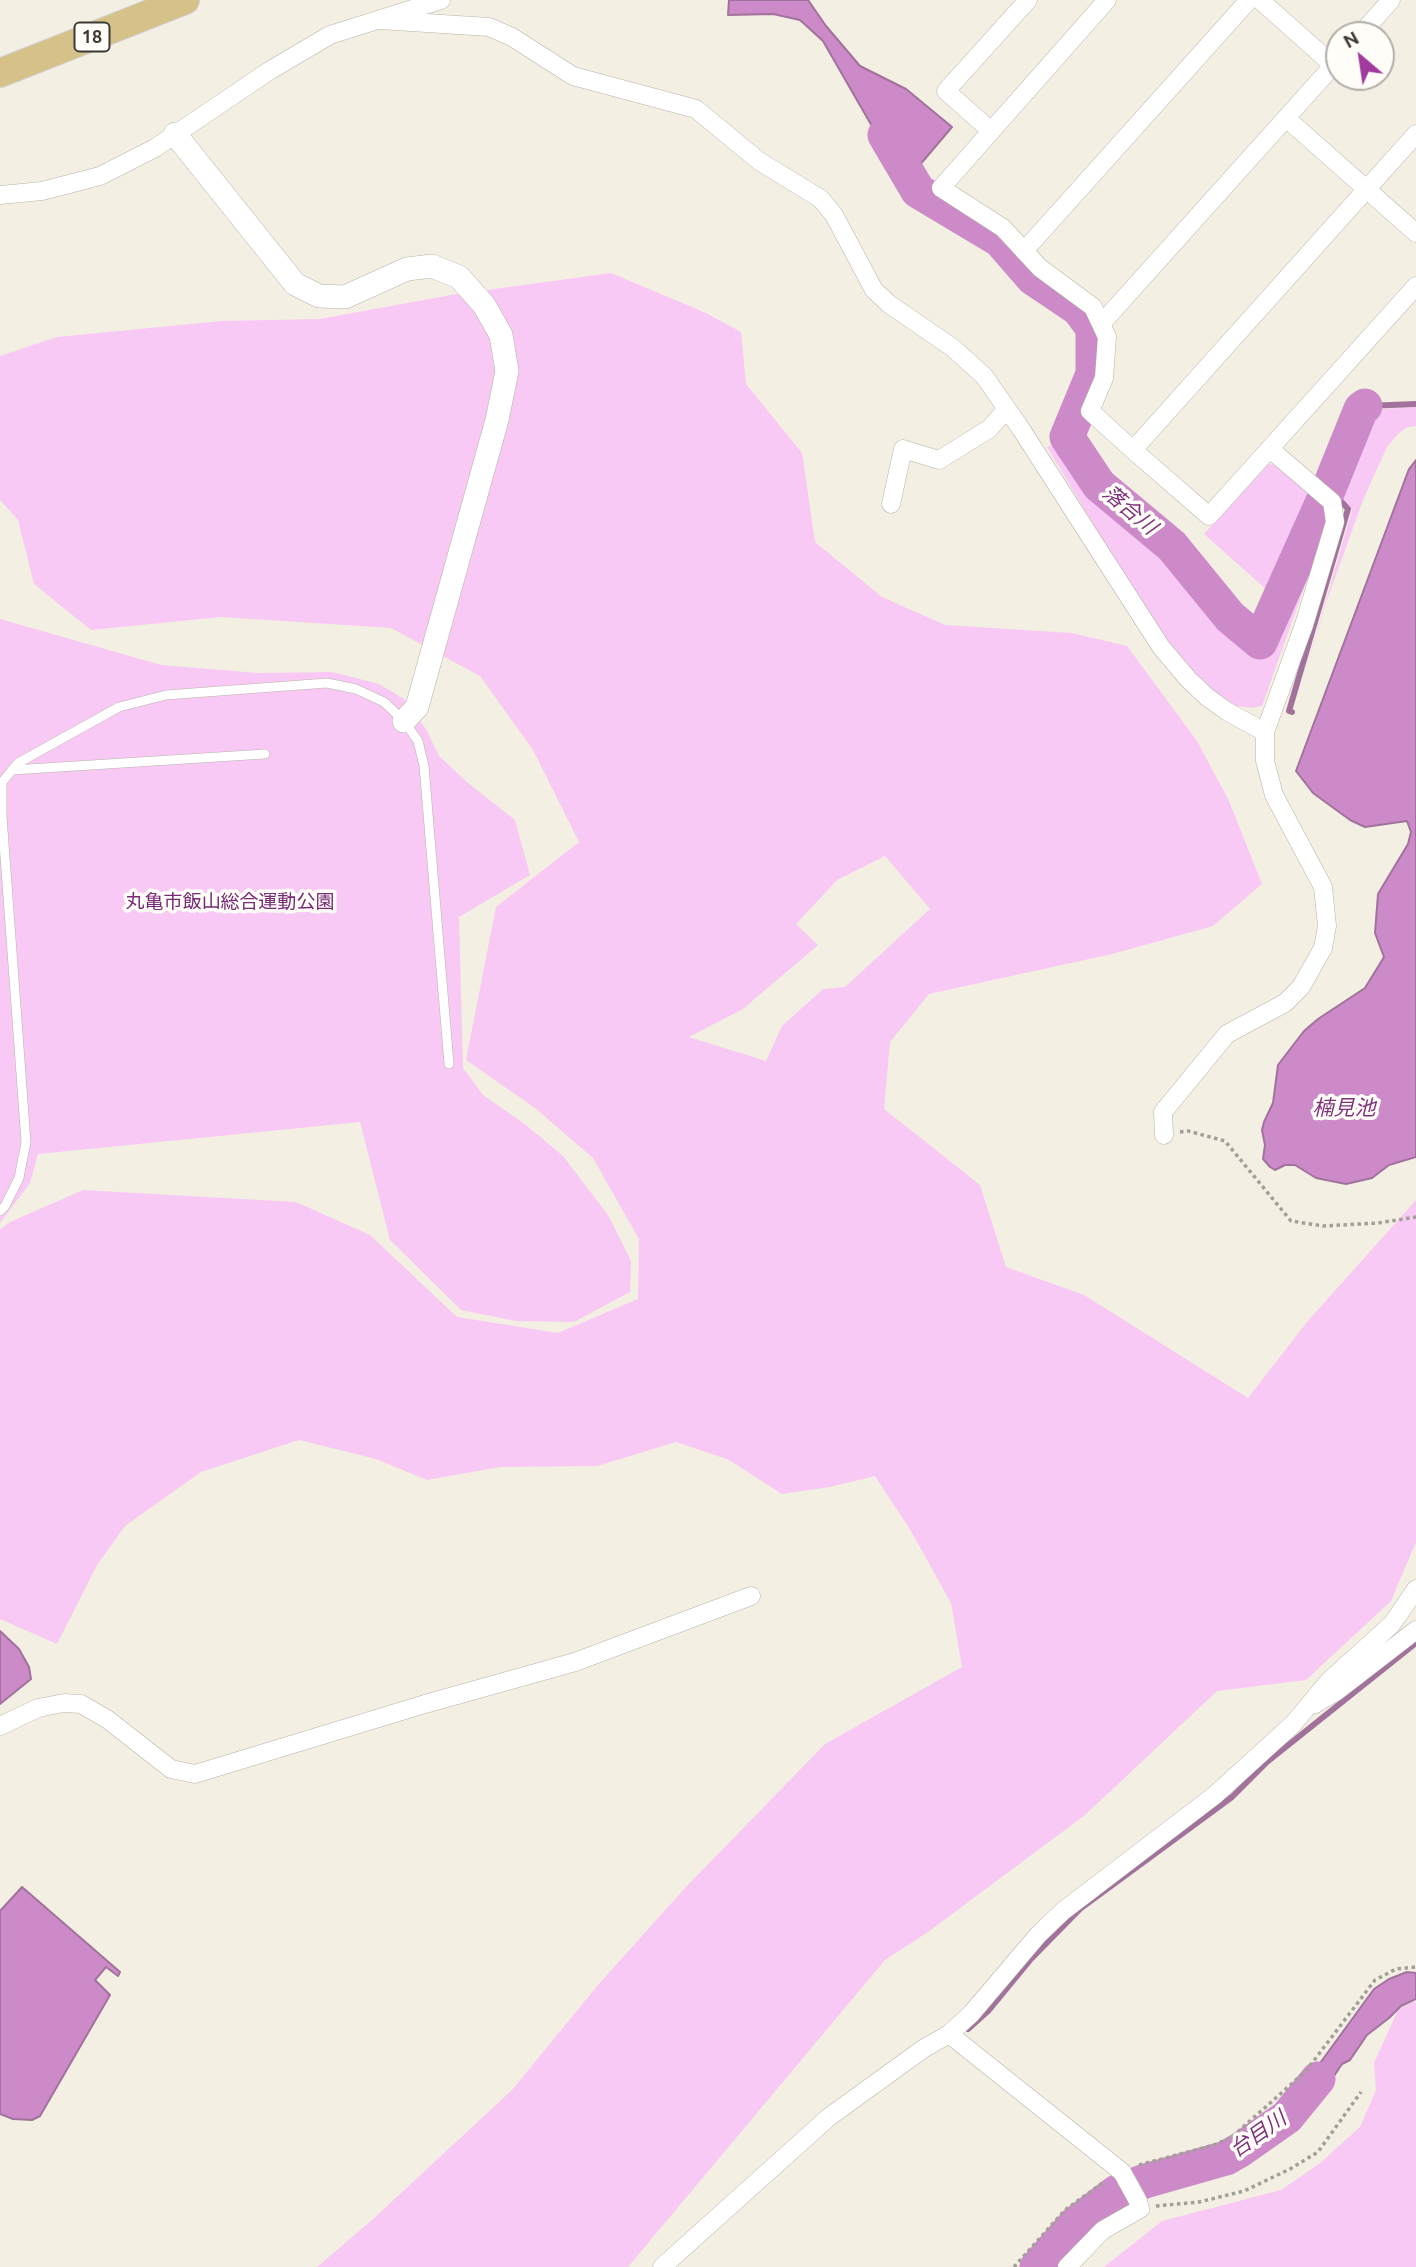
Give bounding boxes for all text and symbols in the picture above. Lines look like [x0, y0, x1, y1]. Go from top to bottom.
north arrow [1325, 21, 1395, 91]
road number: 18 [74, 22, 110, 52]
text: N [1339, 26, 1362, 52]
water label: 落合川 [1098, 480, 1162, 540]
park label: 丸亀市飯山総合運動公園 [126, 891, 334, 913]
water label: 楠見池 [1313, 1095, 1375, 1121]
water label: 台目川 [1225, 2106, 1291, 2162]

